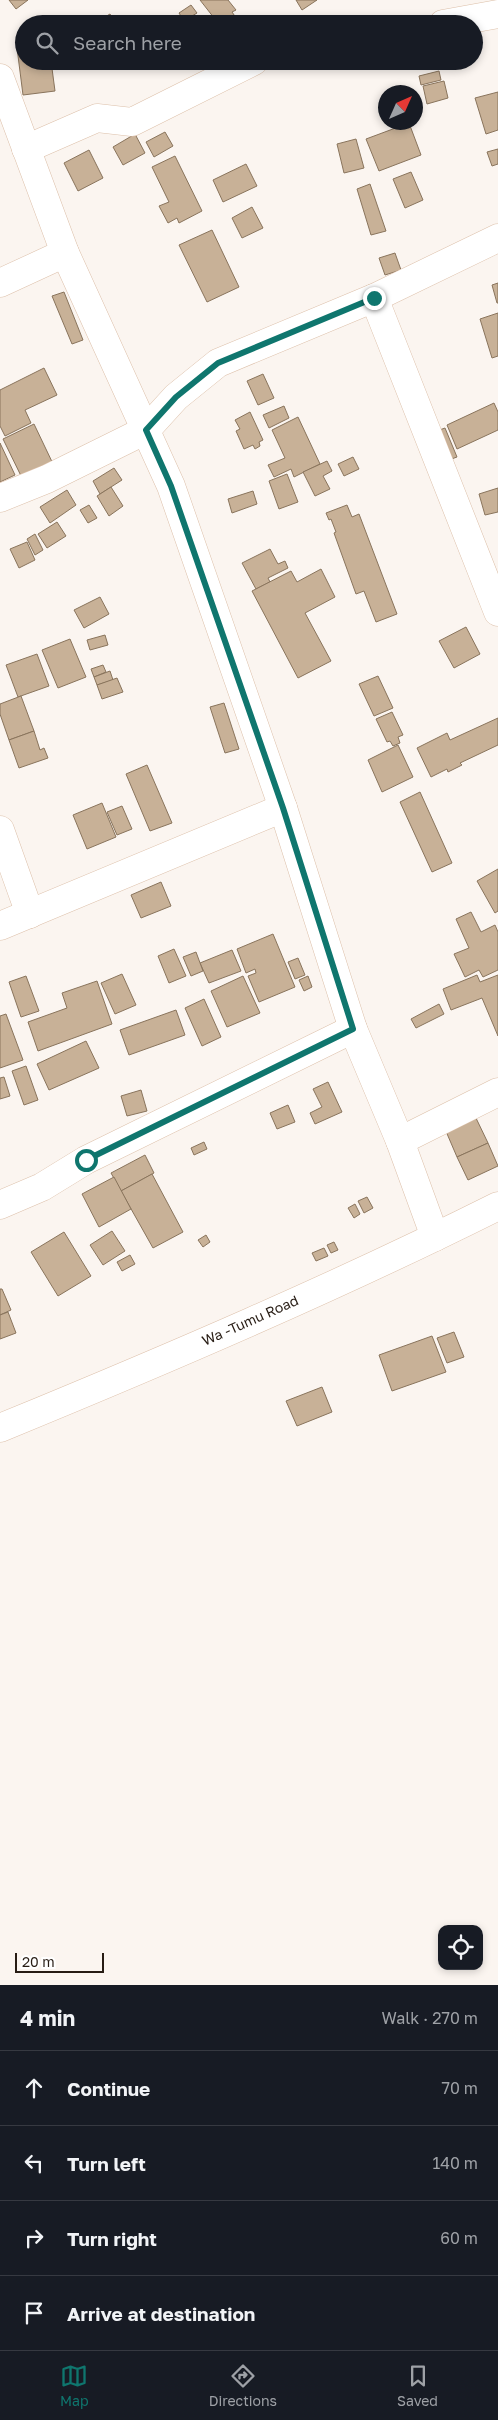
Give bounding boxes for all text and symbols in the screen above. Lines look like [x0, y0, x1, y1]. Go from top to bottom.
search box [15, 15, 483, 70]
icon: search [33, 29, 61, 57]
text: Search here [73, 31, 182, 54]
north arrow [378, 85, 423, 130]
route end [363, 287, 386, 310]
route start [75, 1149, 98, 1172]
street label: Wa -Tumu Road [199, 1291, 301, 1349]
map controls [438, 1925, 483, 1970]
button: locate [438, 1925, 483, 1970]
scale bar [15, 1950, 104, 1973]
text: 20 m [22, 1953, 55, 1970]
text: 4 min [20, 2005, 75, 2031]
text: Walk · 270 m [381, 2008, 478, 2028]
icon: ahead [20, 2074, 48, 2102]
text: Continue [67, 2077, 150, 2100]
text: 70 m [441, 2078, 478, 2098]
icon: left [20, 2149, 48, 2177]
text: Turn left [67, 2152, 146, 2175]
text: 140 m [432, 2153, 478, 2173]
icon: right [20, 2224, 48, 2252]
text: Turn right [67, 2227, 157, 2250]
text: 60 m [440, 2228, 478, 2248]
icon: arrive [20, 2299, 48, 2327]
text: Arrive at destination [67, 2302, 255, 2325]
tab: Map [60, 2362, 89, 2409]
tab: Directions [209, 2362, 277, 2409]
tab: Saved [397, 2362, 438, 2409]

